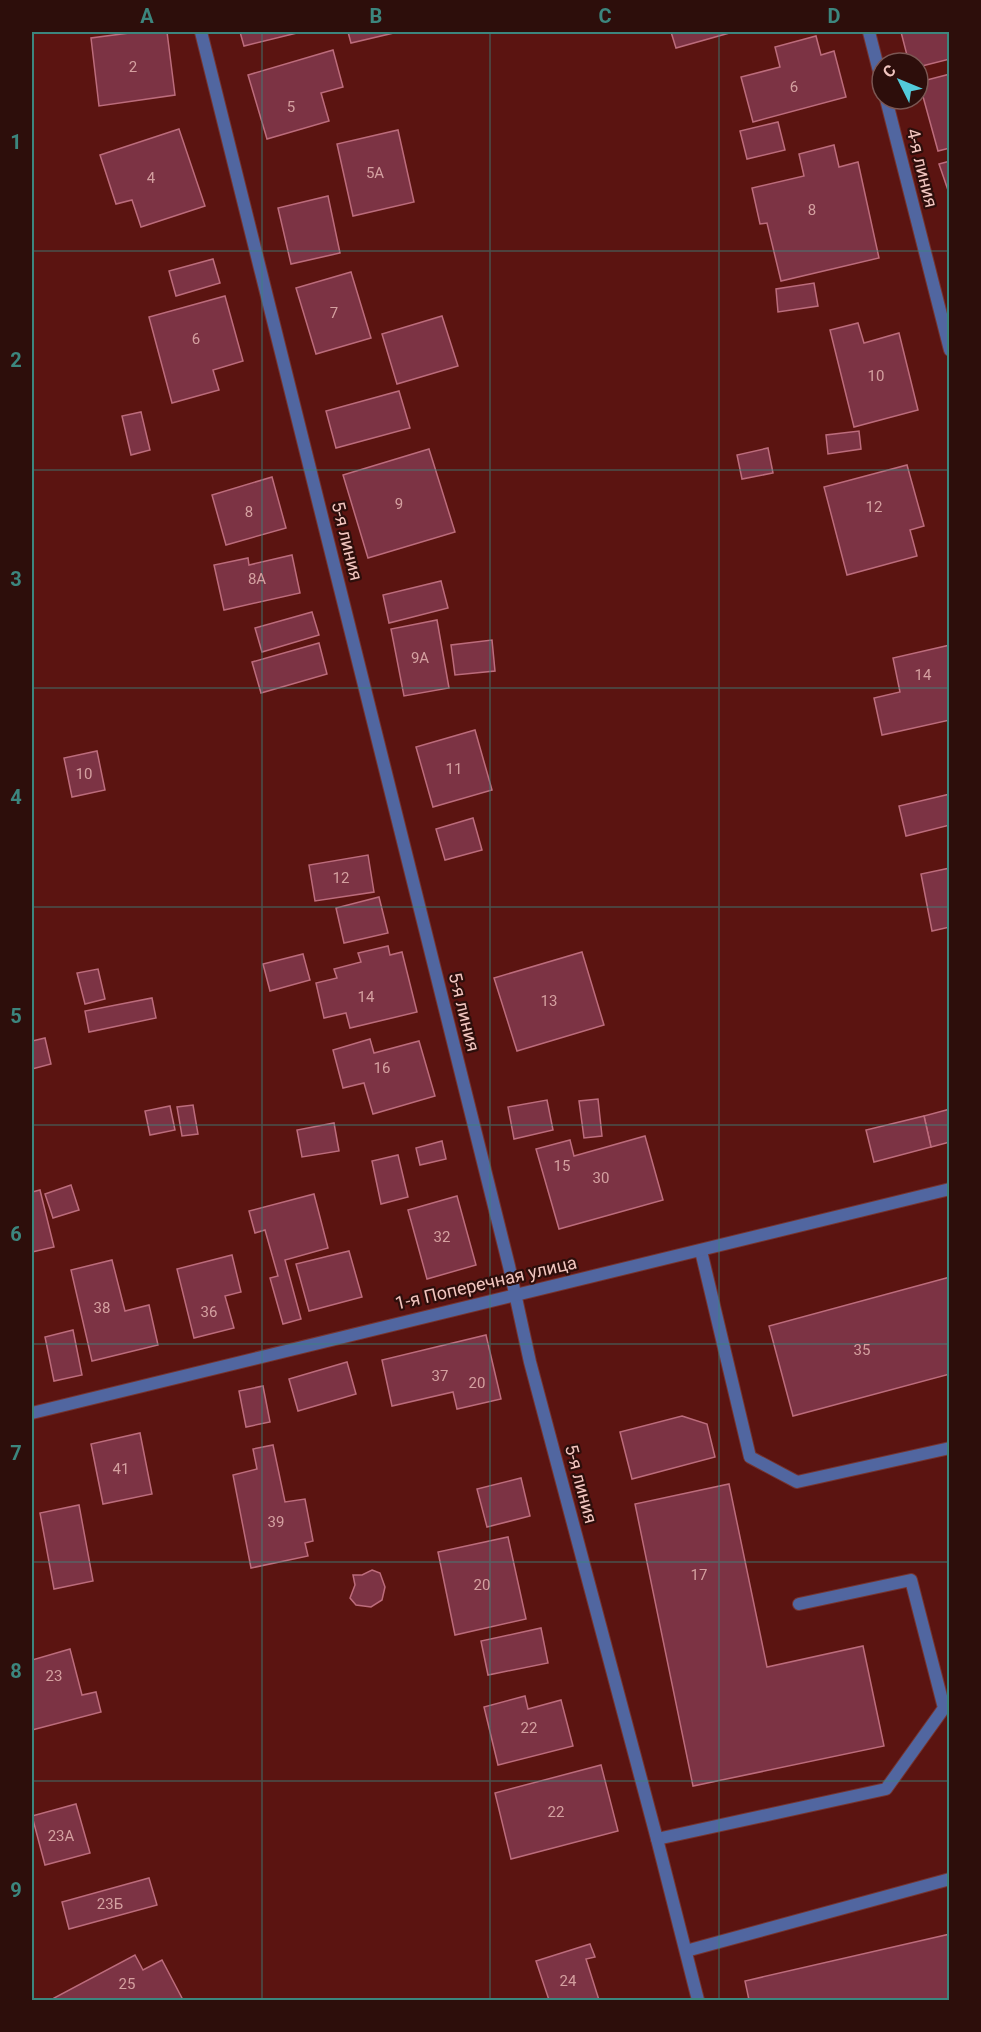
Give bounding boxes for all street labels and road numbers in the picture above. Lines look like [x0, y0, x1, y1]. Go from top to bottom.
street label: 4-я линия [903, 126, 942, 210]
street label: 5-я линия [328, 499, 367, 583]
street label: 5-я линия [445, 970, 484, 1054]
street label: 1-я Поперечная улица [393, 1251, 579, 1314]
street label: 5-я линия [561, 1442, 602, 1526]

